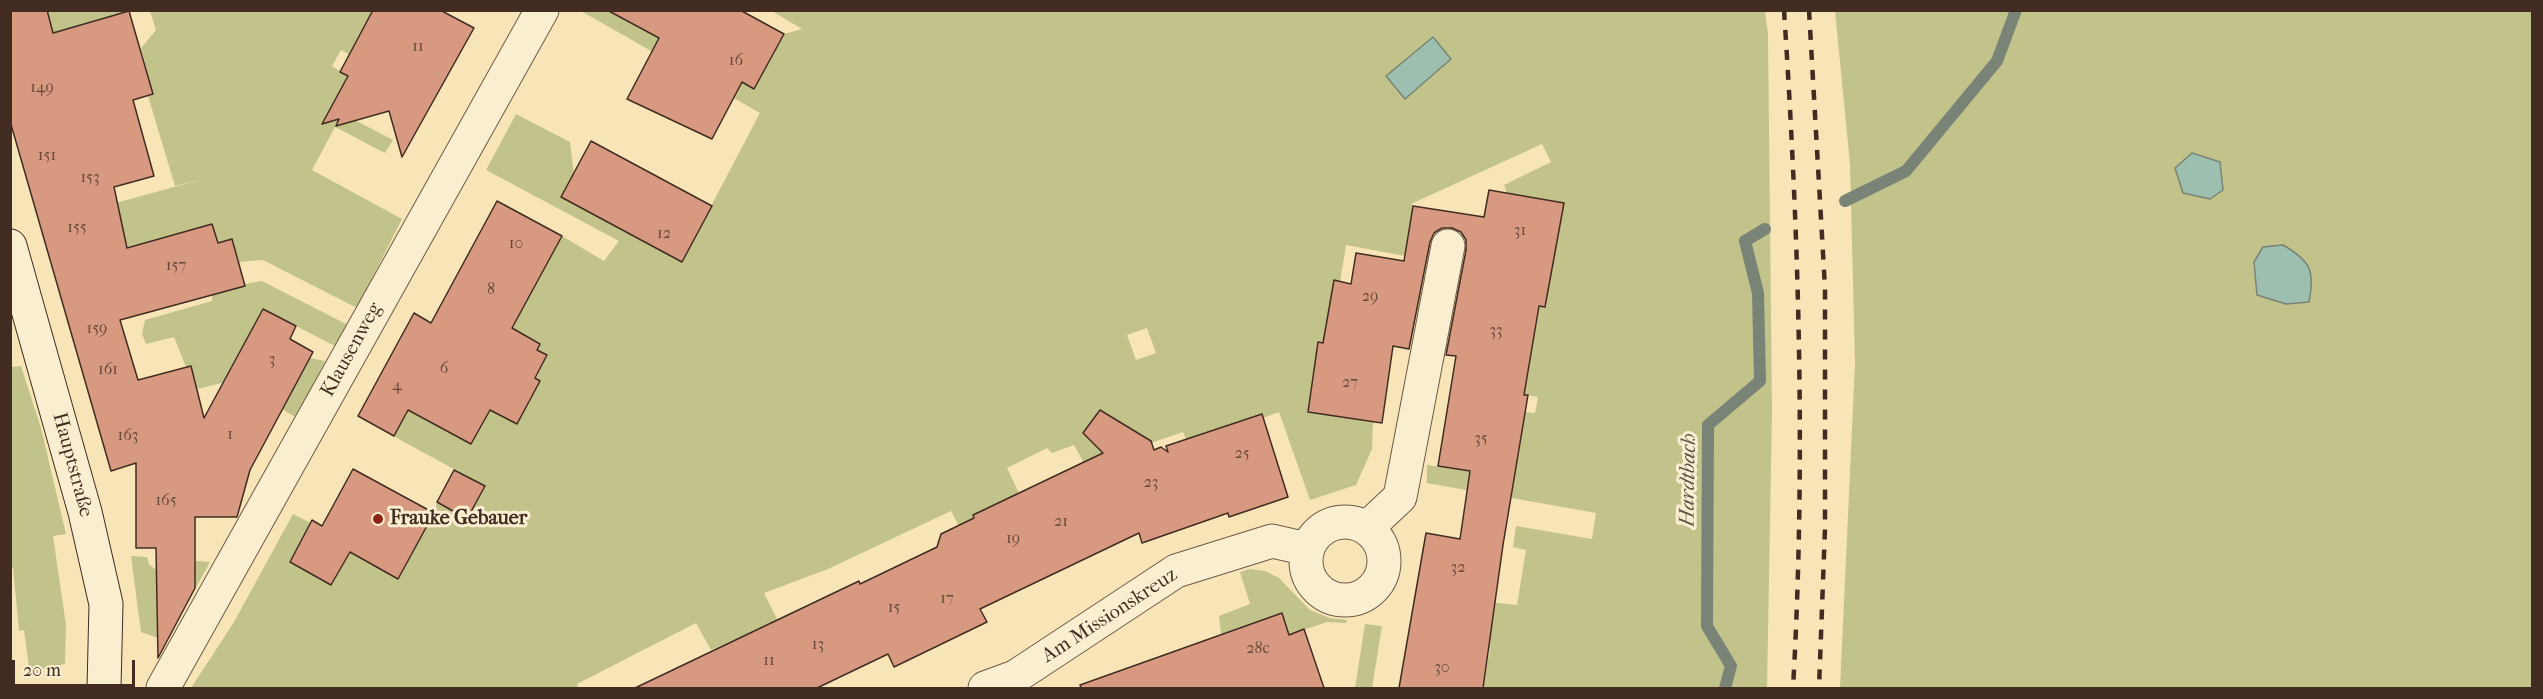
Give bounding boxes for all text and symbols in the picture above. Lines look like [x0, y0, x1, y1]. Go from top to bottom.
house number: 11 [412, 37, 424, 57]
house number: 16 [729, 51, 743, 71]
house number: 149 [30, 78, 54, 98]
house number: 151 [38, 146, 56, 166]
house number: 153 [80, 168, 100, 188]
house number: 155 [67, 218, 87, 238]
house number: 31 [1514, 221, 1526, 241]
house number: 12 [657, 224, 671, 244]
house number: 10 [509, 234, 523, 254]
house number: 157 [166, 256, 186, 276]
house number: 8 [487, 280, 495, 300]
house number: 29 [1362, 287, 1378, 307]
street label: Klausenweg [316, 299, 388, 401]
house number: 159 [87, 319, 107, 339]
house number: 33 [1489, 321, 1503, 341]
house number: 3 [269, 350, 275, 370]
house number: 6 [440, 359, 448, 379]
house number: 161 [98, 360, 118, 380]
house number: 27 [1342, 373, 1358, 393]
house number: 4 [392, 376, 402, 396]
street label: Hauptstraße [47, 410, 97, 520]
house number: 1 [227, 425, 233, 445]
house number: 163 [118, 426, 138, 446]
house number: 35 [1474, 429, 1488, 449]
water label: Hardtbach [1676, 433, 1702, 527]
house number: 25 [1234, 444, 1250, 464]
house number: 23 [1144, 473, 1158, 493]
house number: 165 [155, 491, 177, 511]
place label: Frauke Gebauer [390, 507, 527, 531]
marker: Frauke Gebauer [371, 512, 385, 526]
house number: 21 [1054, 512, 1068, 532]
house number: 19 [1006, 529, 1020, 549]
house number: 32 [1451, 558, 1465, 578]
street label: Am Missionskreuz [1038, 563, 1182, 669]
house number: 17 [940, 589, 954, 609]
house number: 15 [888, 598, 900, 618]
house number: 13 [812, 635, 824, 655]
house number: 28c [1246, 639, 1270, 659]
scale bar [15, 648, 138, 686]
house number: 11 [763, 651, 775, 671]
house number: 30 [1434, 658, 1450, 678]
text: 20 m [23, 660, 61, 681]

